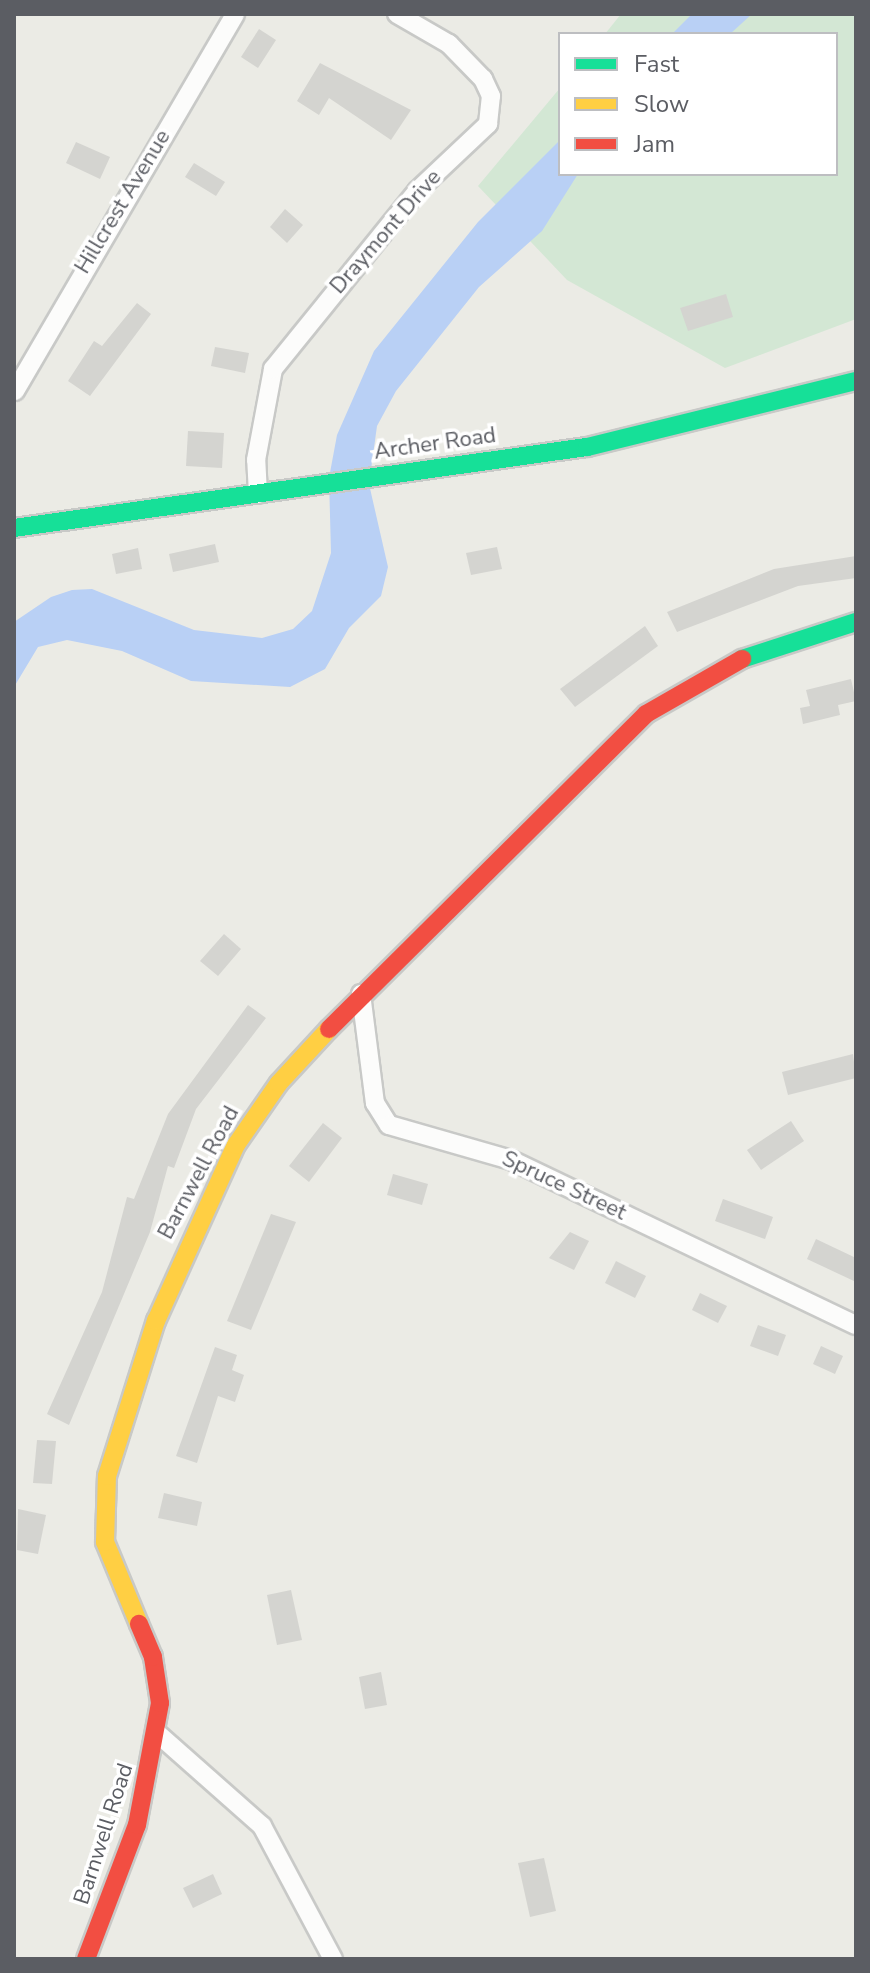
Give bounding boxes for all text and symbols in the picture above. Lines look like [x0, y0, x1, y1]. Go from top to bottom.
legend [558, 32, 838, 176]
text: Fast [634, 48, 679, 80]
text: Slow [634, 88, 689, 120]
street label: Hillcrest Avenue [70, 125, 176, 279]
text: Jam [634, 128, 675, 160]
street label: Draymont Drive [325, 164, 447, 300]
street label: Archer Road [372, 422, 498, 466]
street label: Barnwell Road [153, 1102, 245, 1244]
street label: Spruce Street [498, 1146, 630, 1226]
street label: Barnwell Road [69, 1760, 139, 1908]

